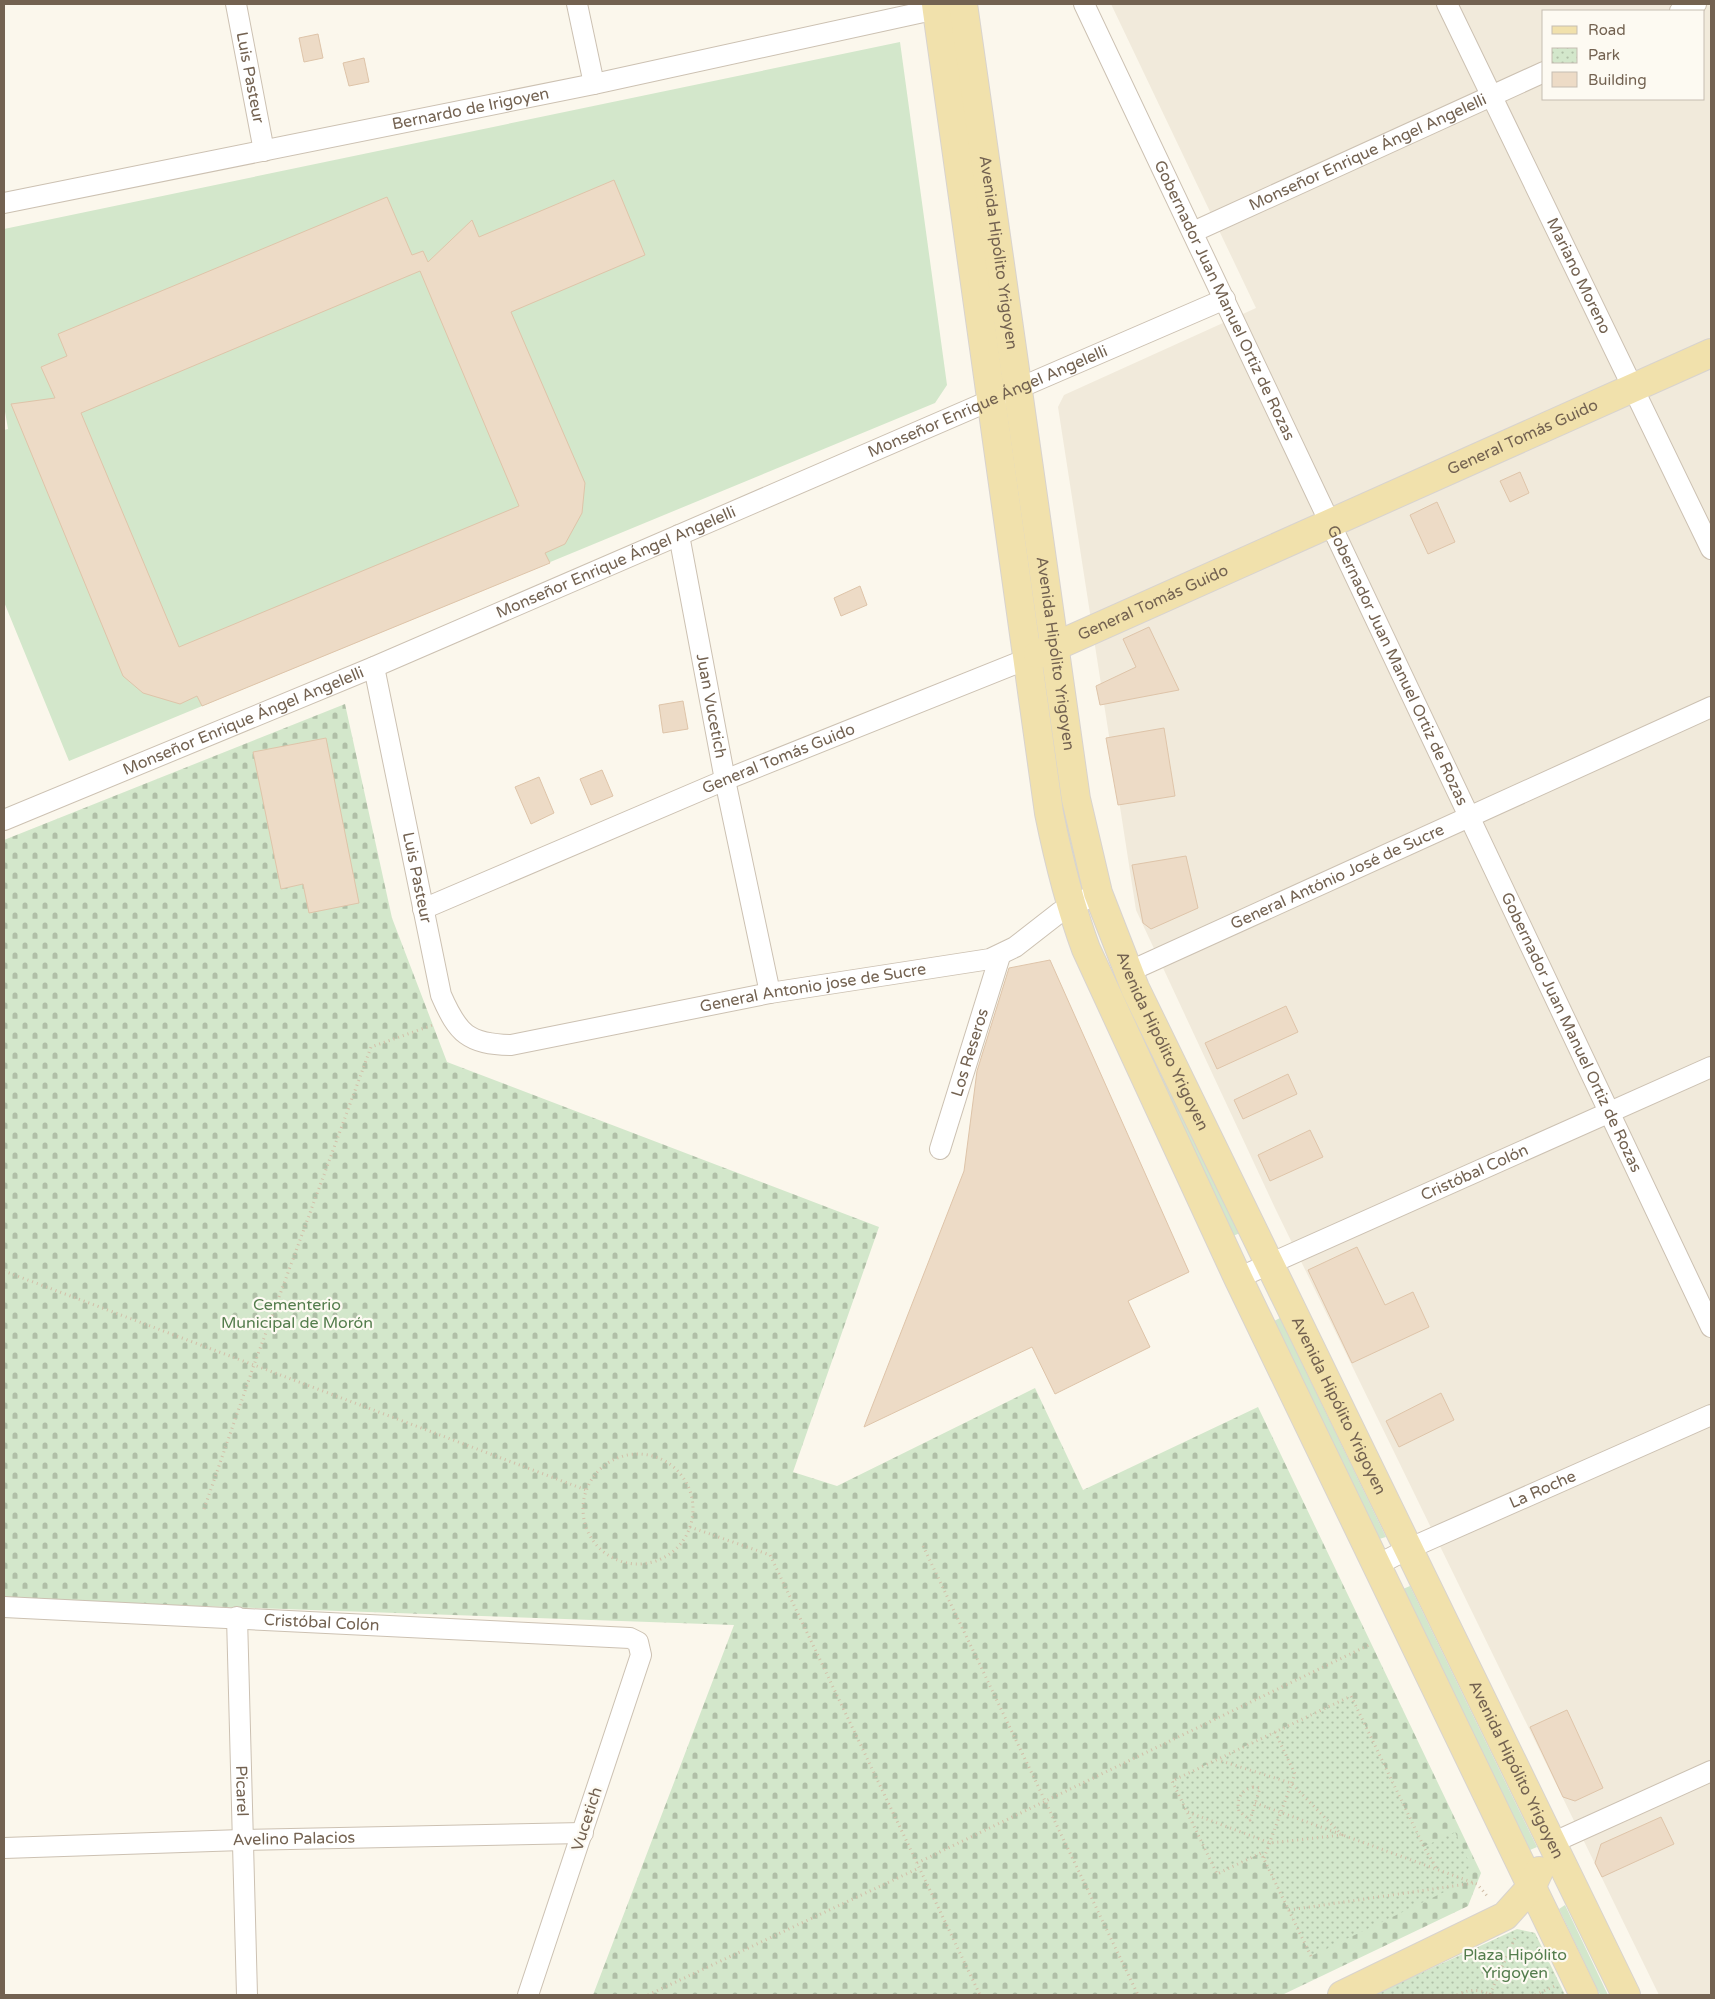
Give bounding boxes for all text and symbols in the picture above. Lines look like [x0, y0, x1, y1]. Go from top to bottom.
legend [1542, 10, 1705, 100]
text: Road [1588, 21, 1626, 39]
street label: Luis Pasteur [232, 30, 269, 126]
text: Park [1588, 46, 1620, 64]
text: Building [1588, 71, 1647, 89]
street label: Bernardo de Irigoyen [390, 83, 551, 134]
street label: Monseñor Enrique Ángel Angelelli [1246, 90, 1490, 215]
street label: Avenida Hipólito Yrigoyen [975, 154, 1022, 351]
street label: Gobernador Juan Manuel Ortiz de Rozas [1150, 157, 1299, 444]
street label: Mariano Moreno [1542, 214, 1615, 337]
street label: Monseñor Enrique Ángel Angelelli [865, 341, 1111, 462]
street label: General Tomás Guido [1444, 395, 1601, 480]
street label: Monseñor Enrique Ángel Angelelli [493, 502, 739, 623]
street label: Gobernador Juan Manuel Ortiz de Rozas [1323, 522, 1472, 809]
street label: Avenida Hipólito Yrigoyen [1032, 555, 1079, 752]
street label: General Tomás Guido [1075, 560, 1232, 645]
street label: Juan Vucetich [691, 652, 731, 760]
street label: Monseñor Enrique Ángel Angelelli [120, 662, 367, 780]
street label: General Tomás Guido [699, 719, 858, 799]
street label: General António José de Sucre [1227, 820, 1447, 934]
street label: Luis Pasteur [398, 830, 436, 926]
street label: Gobernador Juan Manuel Ortiz de Rozas [1496, 889, 1646, 1176]
street label: Avenida Hipólito Yrigoyen [1112, 949, 1213, 1134]
street label: General Antonio jose de Sucre [698, 959, 927, 1017]
street label: Los Reseros [947, 1006, 993, 1099]
street label: Cristóbal Colón [1418, 1140, 1532, 1205]
park label: Cementerio Municipal de Morón [221, 1295, 373, 1333]
street label: Avenida Hipólito Yrigoyen [1287, 1313, 1390, 1498]
street label: La Roche [1506, 1466, 1579, 1513]
street label: Cristóbal Colón [263, 1610, 380, 1636]
street label: Avenida Hipólito Yrigoyen [1464, 1677, 1568, 1862]
street label: Picarel [231, 1765, 252, 1817]
street label: Vucetich [567, 1784, 607, 1854]
street label: Avelino Palacios [232, 1828, 355, 1850]
park label: Plaza Hipólito Yrigoyen [1463, 1945, 1567, 1983]

